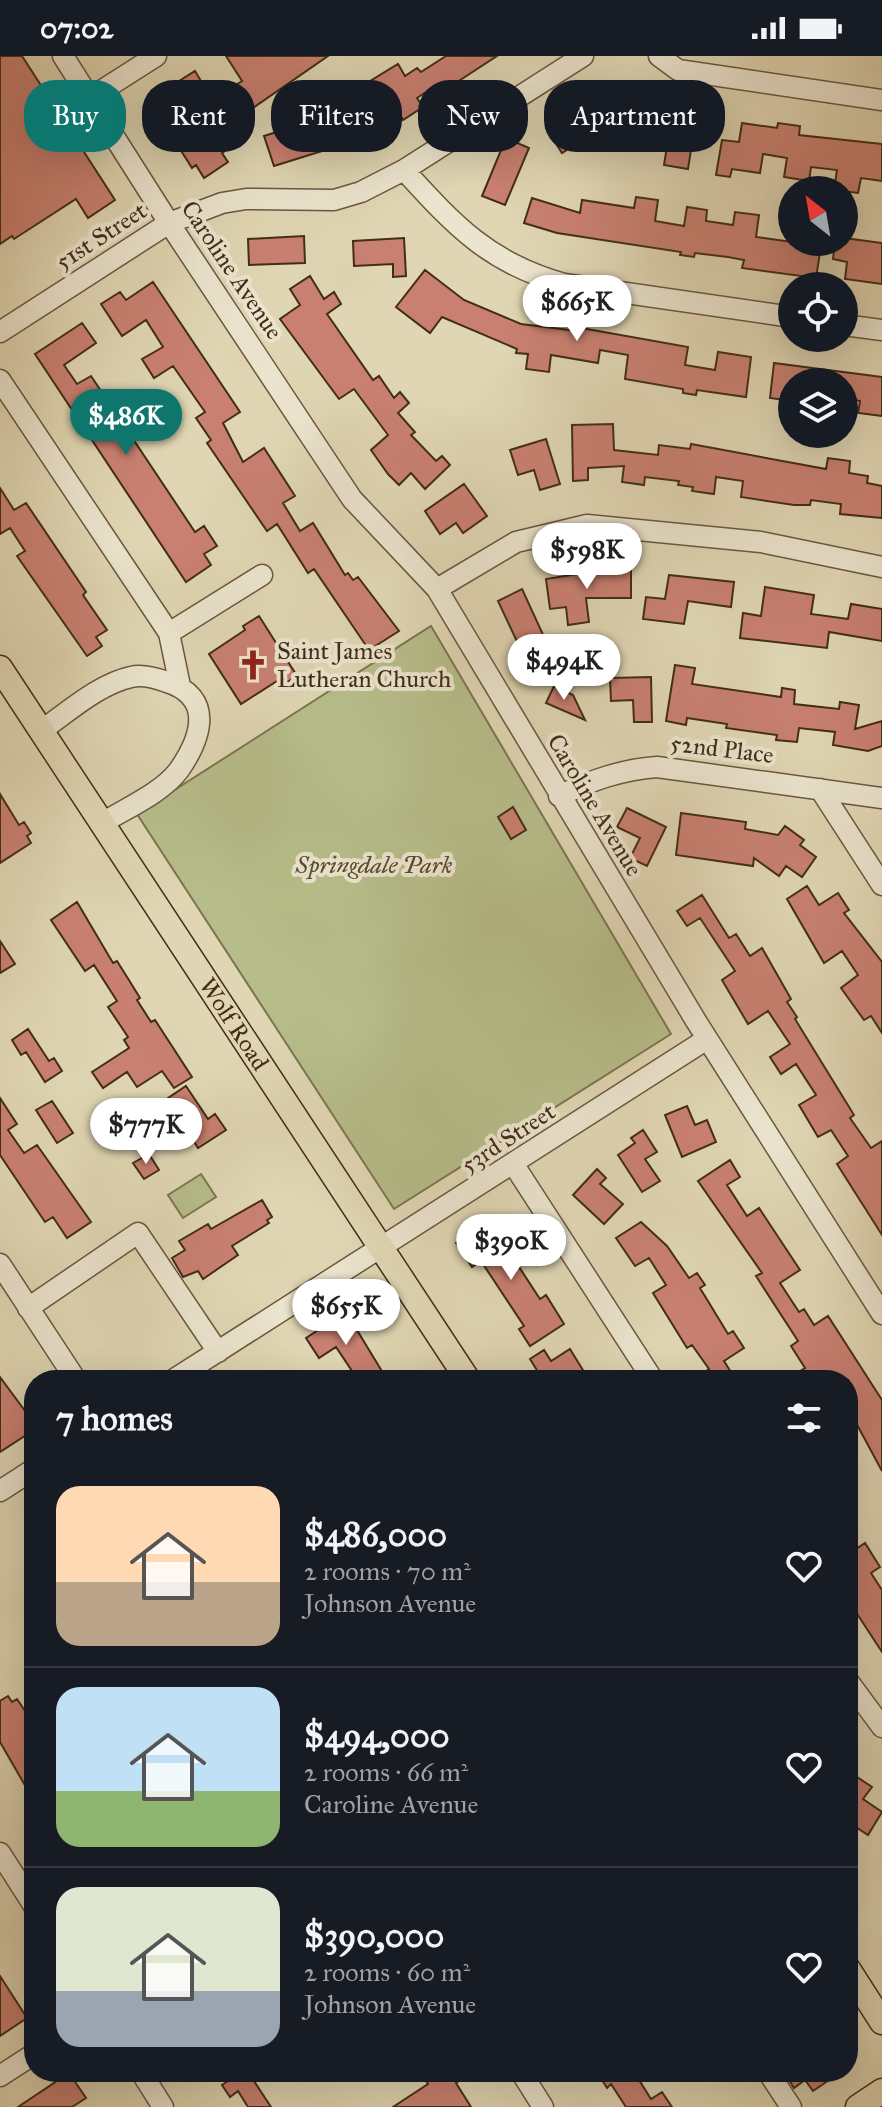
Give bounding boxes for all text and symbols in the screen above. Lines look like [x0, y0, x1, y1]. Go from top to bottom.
text: 07:02 [40, 10, 113, 46]
chip: Buy [24, 80, 126, 152]
chip: Rent [142, 80, 255, 152]
chip: Filters [271, 80, 402, 152]
chip: New [418, 80, 528, 152]
chip: Apartment [544, 80, 725, 152]
north arrow [778, 176, 858, 256]
map controls [778, 176, 858, 448]
street label: 51st Street [50, 195, 153, 277]
street label: Caroline Avenue [175, 195, 289, 345]
button: locate [778, 272, 858, 352]
pin: $665K [521, 275, 633, 343]
text: $665K [541, 285, 613, 317]
button: layers [778, 368, 858, 448]
pin: $486K [70, 389, 182, 457]
text: $486K [88, 399, 164, 431]
pin: $598K [531, 523, 643, 591]
text: $598K [550, 533, 624, 565]
pin: $494K [508, 634, 620, 702]
place label: Saint James Lutheran Church [277, 636, 451, 694]
text: $494K [526, 644, 602, 676]
church icon: Saint James Lutheran Church [236, 648, 270, 682]
street label: Caroline Avenue [541, 728, 649, 882]
street label: 52nd Place [669, 728, 775, 770]
park label: Springdale Park [295, 850, 453, 880]
street label: Wolf Road [193, 972, 275, 1076]
street label: 53rd Street [455, 1096, 561, 1180]
pin: $777K [90, 1098, 202, 1166]
text: $777K [108, 1108, 184, 1140]
pin: $390K [455, 1214, 567, 1282]
text: $390K [474, 1224, 548, 1256]
pin: $655K [290, 1279, 402, 1347]
text: $655K [310, 1289, 382, 1321]
icon: filters [782, 1396, 826, 1440]
text: 7 homes [56, 1398, 173, 1439]
text: $486,000 [304, 1514, 447, 1555]
icon: home [120, 1518, 216, 1614]
icon: heart [782, 1544, 826, 1588]
text: 2 rooms · 70 m² [304, 1555, 471, 1587]
text: Johnson Avenue [304, 1587, 476, 1619]
text: $494,000 [304, 1715, 449, 1756]
icon: home [120, 1719, 216, 1815]
icon: heart [782, 1745, 826, 1789]
text: 2 rooms · 66 m² [304, 1756, 468, 1788]
text: Caroline Avenue [304, 1788, 478, 1820]
text: $390,000 [304, 1915, 444, 1956]
icon: home [120, 1919, 216, 2015]
icon: heart [782, 1945, 826, 1989]
text: 2 rooms · 60 m² [304, 1956, 470, 1988]
text: Johnson Avenue [304, 1988, 476, 2020]

